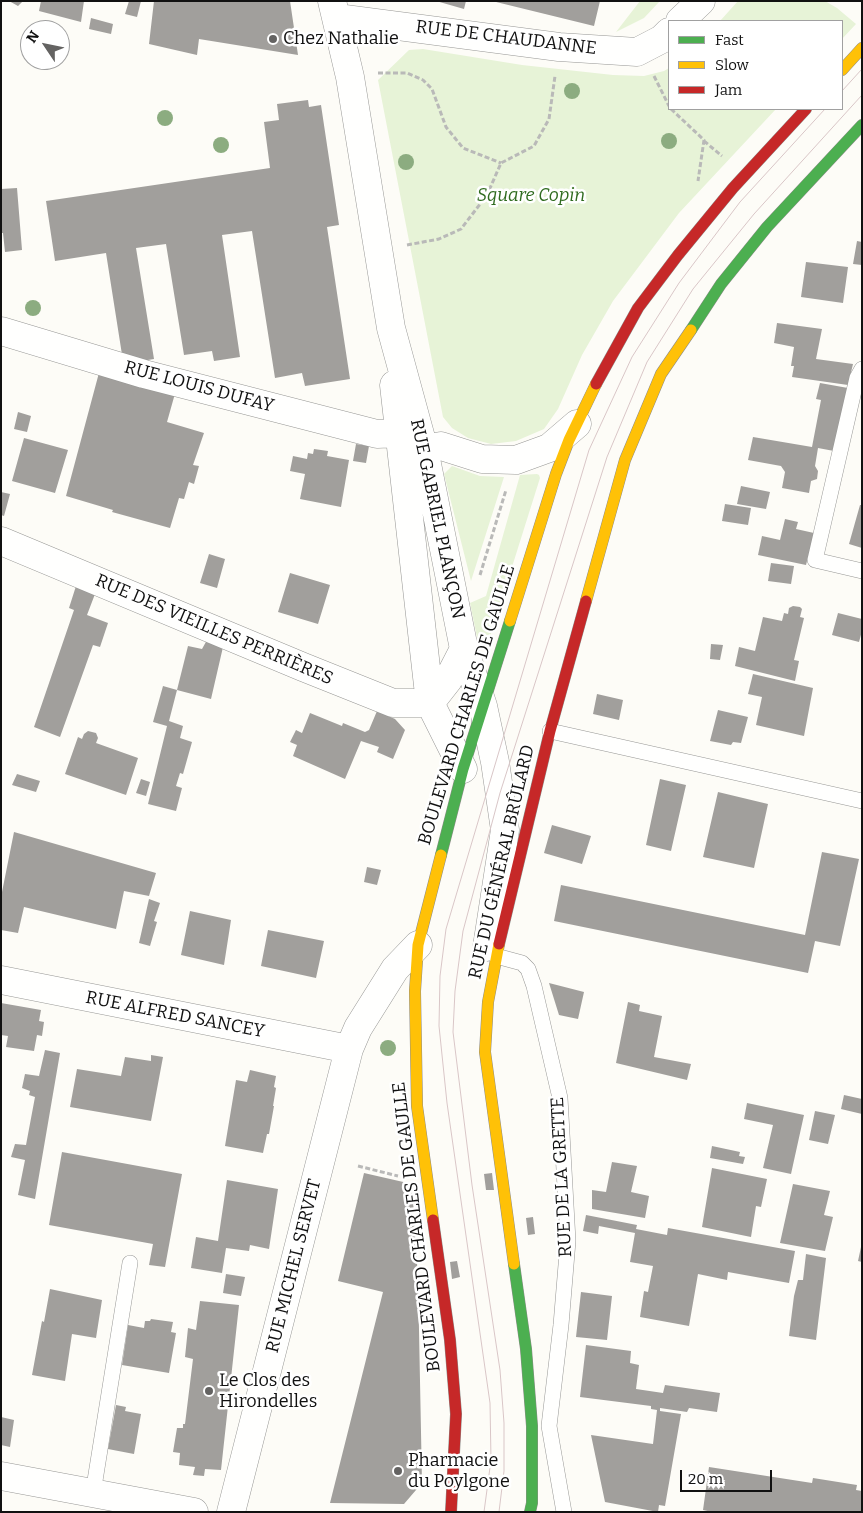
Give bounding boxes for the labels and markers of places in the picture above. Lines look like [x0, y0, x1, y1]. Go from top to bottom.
place label: Chez Nathalie [283, 28, 399, 50]
marker: Chez Nathalie [267, 33, 279, 45]
place label: Le Clos des Hirondelles [219, 1370, 317, 1412]
marker: Le Clos des Hirondelles [203, 1385, 215, 1397]
place label: Pharmacie du Poylgone [408, 1450, 510, 1492]
marker: Pharmacie du Poylgone [392, 1465, 404, 1477]

